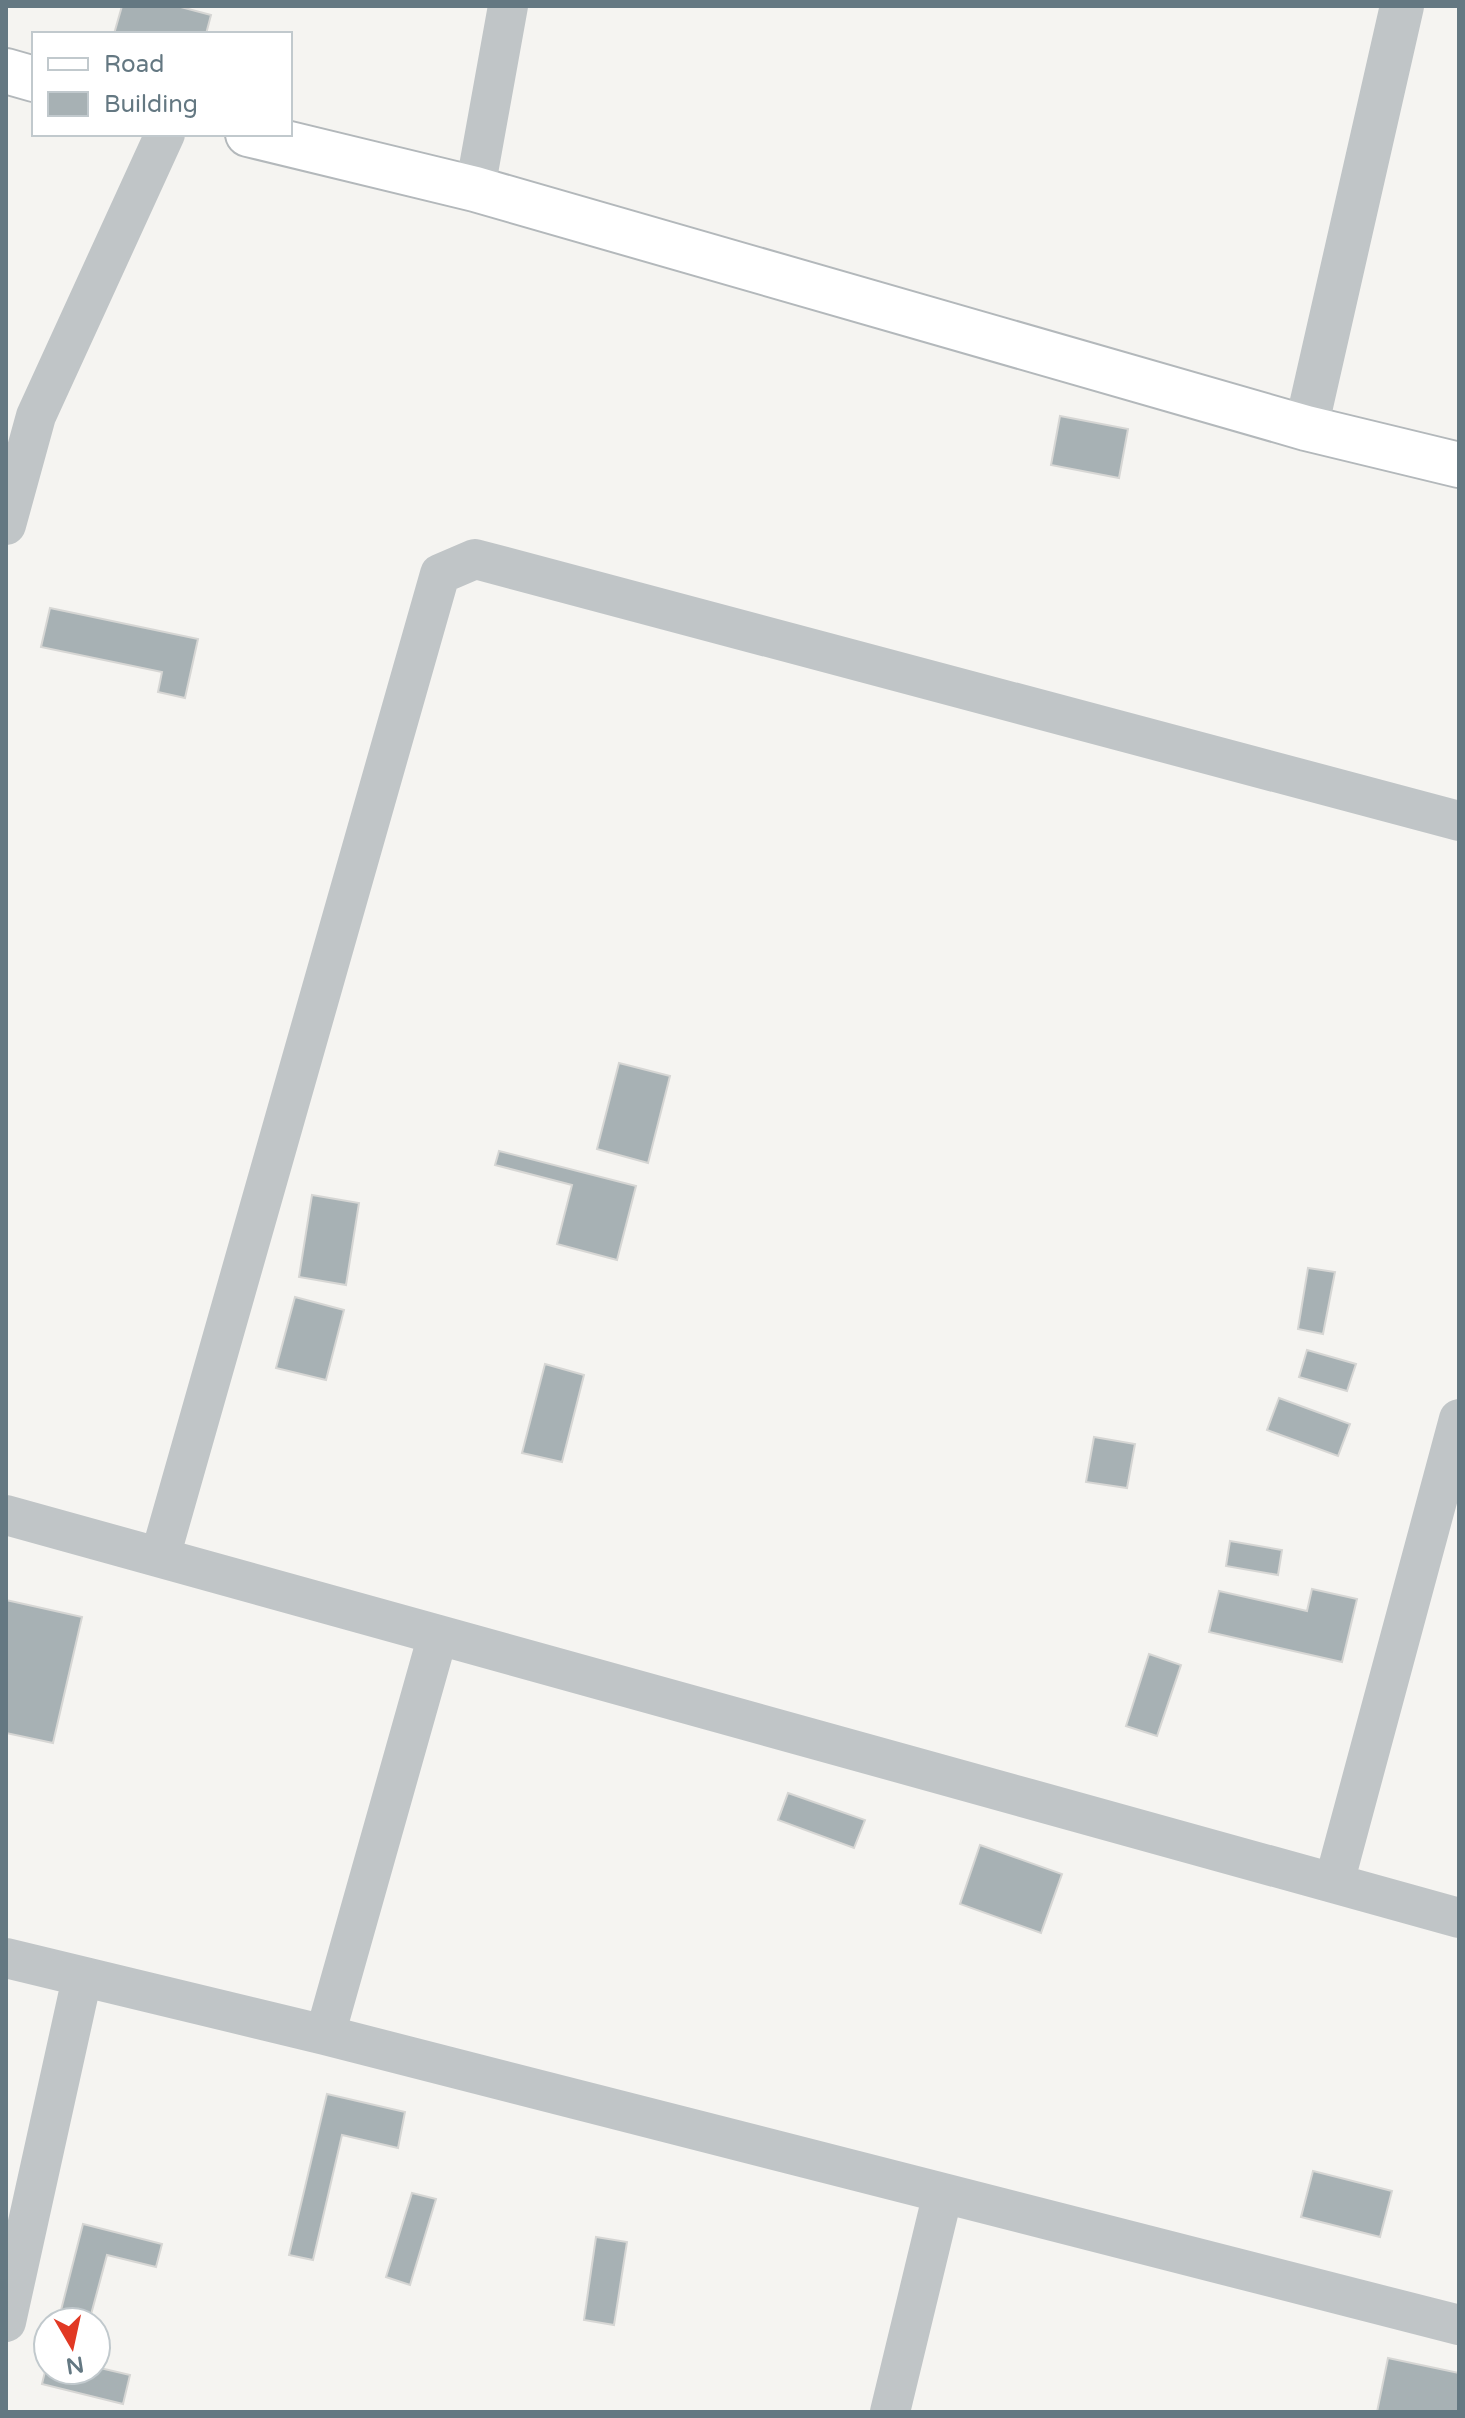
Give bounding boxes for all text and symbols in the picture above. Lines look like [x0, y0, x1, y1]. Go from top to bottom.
legend [32, 32, 292, 136]
text: Road [104, 50, 164, 79]
text: Building [104, 90, 198, 119]
north arrow [32, 2306, 112, 2386]
text: N [64, 2351, 86, 2379]

